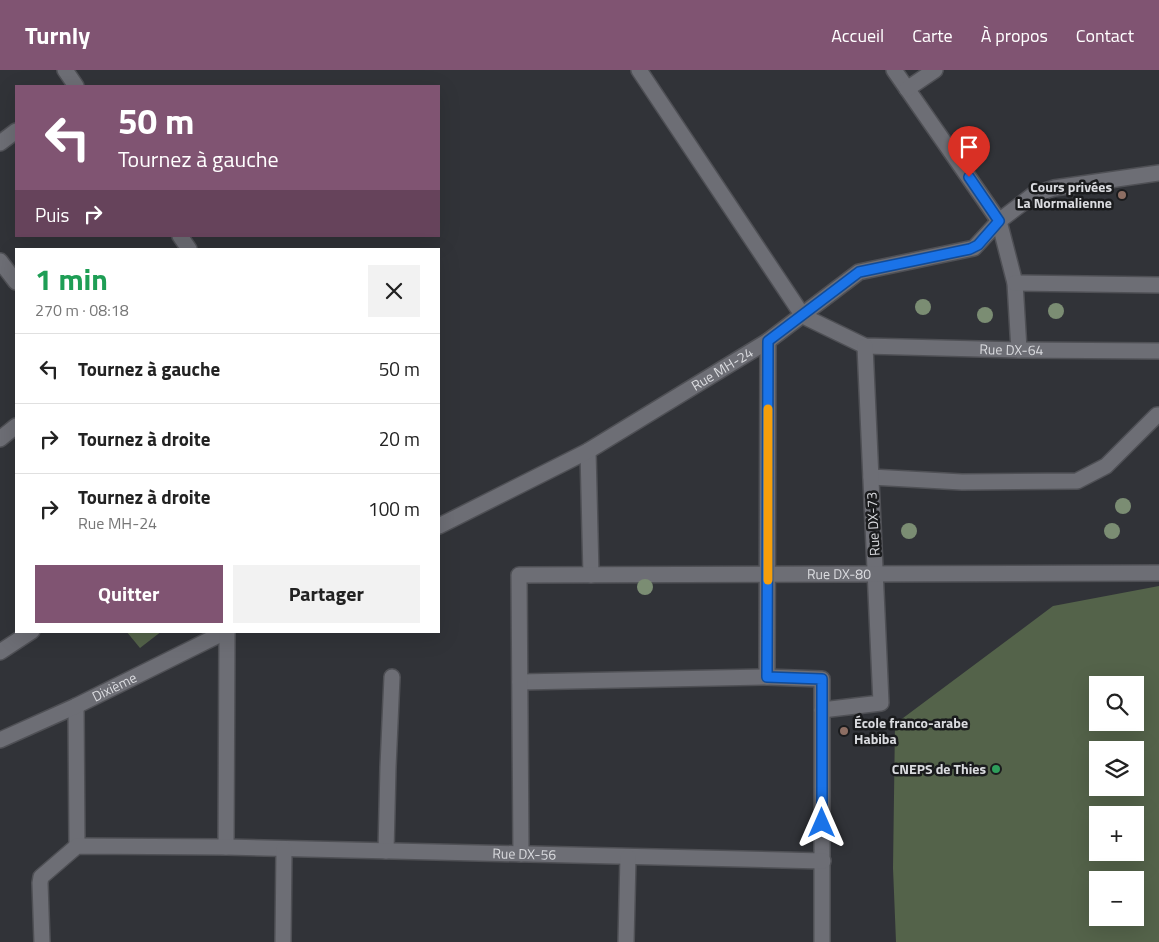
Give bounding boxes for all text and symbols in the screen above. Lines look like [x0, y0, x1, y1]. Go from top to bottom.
text: Turnly [25, 17, 90, 53]
text: Accueil [831, 22, 884, 49]
text: Carte [912, 22, 953, 49]
text: À propos [981, 22, 1048, 49]
text: Contact [1076, 22, 1134, 49]
text: 50 m [118, 94, 194, 148]
icon: left [35, 105, 100, 170]
pin [948, 126, 990, 177]
icon: arrive [955, 133, 983, 161]
text: Tournez à gauche [118, 142, 279, 176]
place label: Cours privées La Normalienne [1017, 176, 1112, 213]
marker: Cours privées La Normalienne [1116, 189, 1128, 201]
text: Puis [35, 200, 69, 229]
icon: right [79, 200, 107, 228]
text: 1 min [35, 256, 108, 302]
button: close [368, 265, 420, 317]
text: 270 m · 08:18 [35, 298, 129, 322]
street label: Rue DX-64 [979, 338, 1044, 360]
street label: Rue MH-24 [687, 342, 757, 396]
text: Tournez à gauche [78, 354, 220, 383]
text: 50 m [379, 354, 420, 383]
icon: left [35, 355, 63, 383]
text: Tournez à droite [78, 424, 210, 453]
text: 20 m [379, 424, 420, 453]
icon: right [35, 425, 63, 453]
text: Tournez à droite [78, 482, 210, 511]
street label: Rue DX-73 [860, 492, 885, 557]
text: 100 m [368, 494, 420, 523]
icon: right [35, 495, 63, 523]
text: Rue MH-24 [78, 511, 157, 535]
street label: Rue DX-80 [807, 563, 871, 584]
button: Quitter [35, 565, 223, 623]
button: Partager [233, 565, 420, 623]
street label: Dixième [88, 667, 140, 706]
map controls [1089, 676, 1144, 926]
button: search [1089, 676, 1144, 731]
place label: École franco-arabe Habiba [854, 712, 968, 749]
marker: École franco-arabe Habiba [838, 725, 850, 737]
button: layers [1089, 741, 1144, 796]
place label: CNEPS de Thies [892, 758, 986, 779]
marker: CNEPS de Thies [990, 763, 1002, 775]
position arrow [795, 796, 847, 848]
button: + [1089, 806, 1144, 861]
street label: Rue DX-56 [492, 842, 557, 865]
button: − [1089, 871, 1144, 926]

